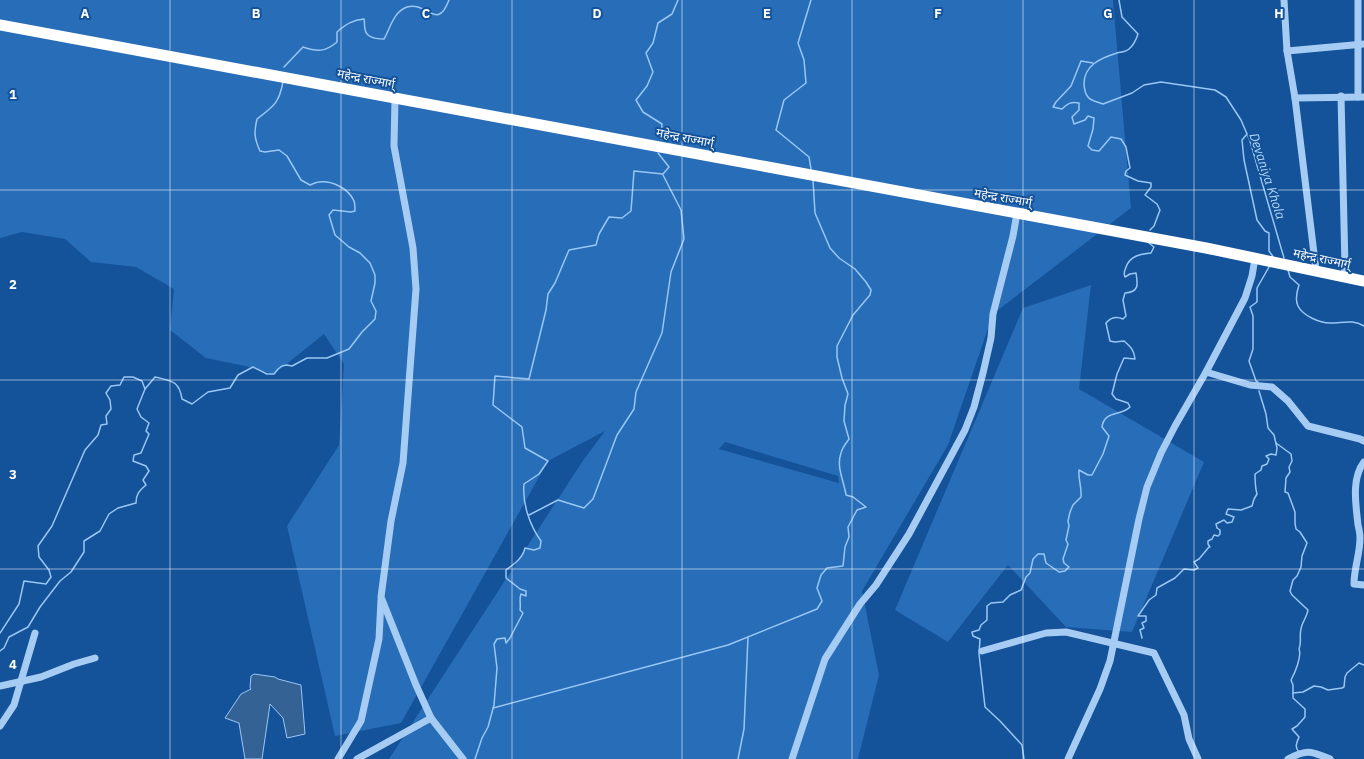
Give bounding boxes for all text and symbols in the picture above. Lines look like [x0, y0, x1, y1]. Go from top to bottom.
text: A [81, 5, 90, 22]
text: B [252, 5, 261, 22]
text: C [422, 5, 431, 22]
text: D [592, 5, 602, 22]
text: E [763, 5, 771, 22]
text: F [934, 5, 942, 22]
text: G [1103, 5, 1113, 22]
text: H [1274, 5, 1284, 22]
street label: महेन्द्र राज्मार्ग् [336, 66, 398, 92]
text: 1 [9, 86, 17, 103]
street label: महेन्द्र राज्मार्ग् [655, 125, 717, 151]
water label: Devaniya Khola [1246, 131, 1290, 222]
street label: महेन्द्र राज्मार्ग् [973, 185, 1035, 210]
street label: महेन्द्र राज्मार्ग् [1292, 245, 1354, 272]
text: 2 [9, 276, 17, 293]
text: 3 [9, 466, 17, 483]
text: 4 [9, 656, 17, 673]

